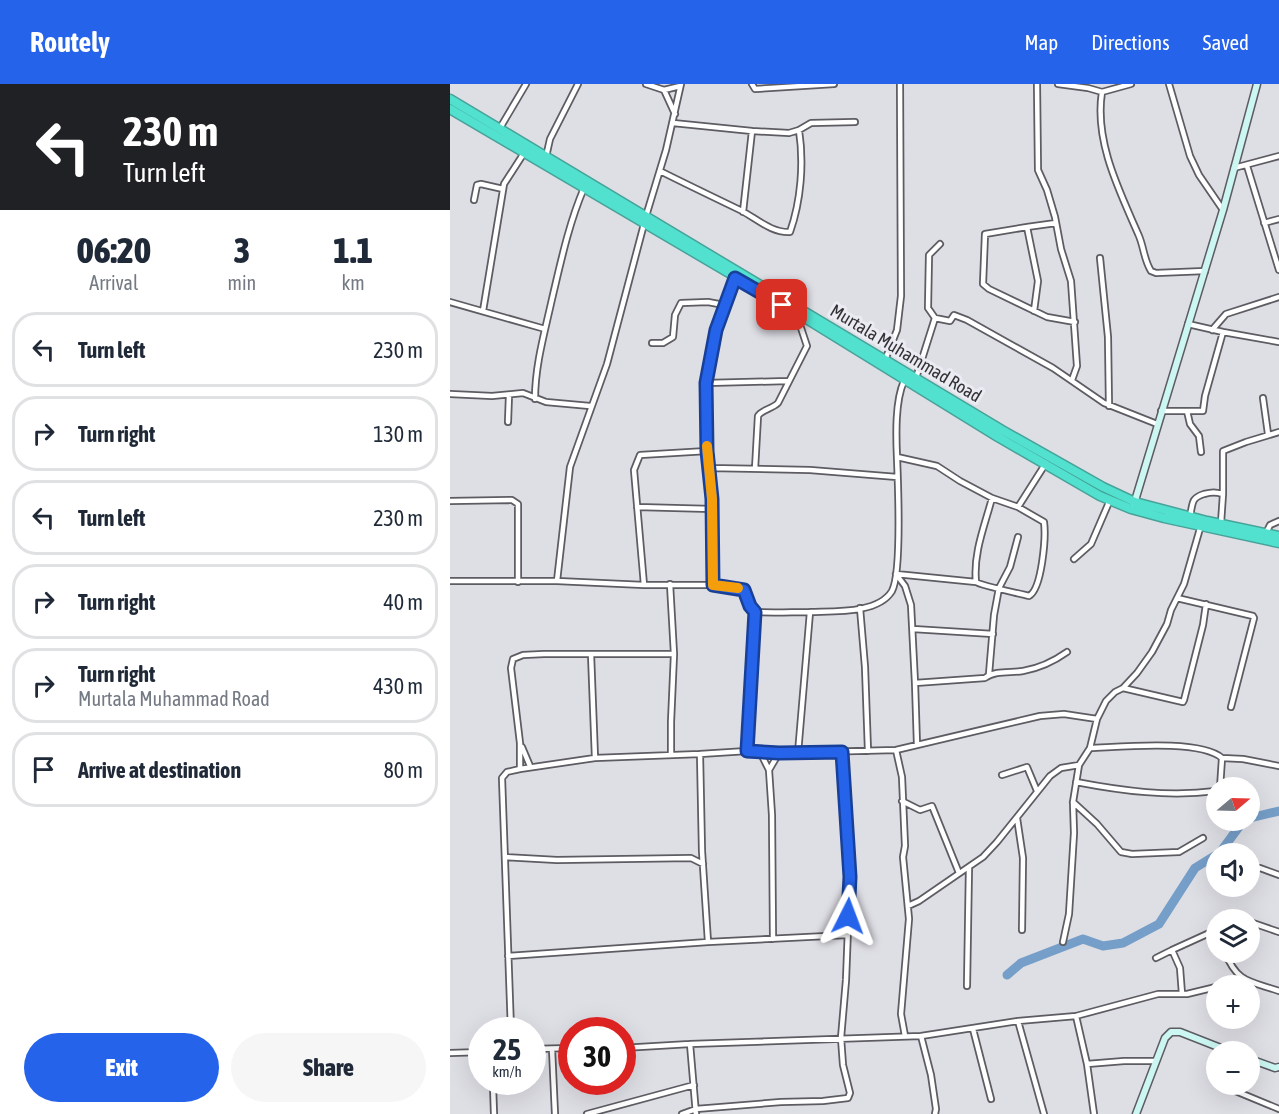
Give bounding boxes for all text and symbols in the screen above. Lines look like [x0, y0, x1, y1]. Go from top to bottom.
text: Routely [30, 26, 110, 58]
text: Map [1024, 30, 1058, 54]
text: Directions [1091, 30, 1170, 54]
text: Saved [1203, 30, 1249, 54]
text: 230 m [123, 107, 218, 155]
icon: left [24, 108, 102, 186]
text: Turn left [123, 157, 206, 188]
text: 06:20 [77, 229, 151, 271]
text: 3 [233, 229, 250, 271]
text: 1.1 [333, 229, 373, 271]
text: Arrival [89, 271, 138, 294]
text: min [228, 271, 256, 294]
text: km [342, 271, 365, 294]
pin [756, 279, 807, 330]
icon: arrive [765, 288, 798, 321]
street label: Murtala Muhammad Road [827, 300, 985, 406]
icon: left [27, 333, 60, 366]
text: Turn left [78, 337, 145, 363]
text: 230 m [373, 337, 423, 363]
icon: right [27, 417, 60, 450]
text: Turn right [78, 421, 155, 447]
text: 130 m [373, 421, 423, 447]
icon: left [27, 501, 60, 534]
text: Turn left [78, 505, 145, 531]
text: 230 m [373, 505, 423, 531]
icon: right [27, 585, 60, 618]
text: Turn right [78, 589, 155, 615]
text: 40 m [383, 589, 423, 615]
text: Turn right [78, 661, 155, 687]
icon: right [27, 669, 60, 702]
text: 430 m [373, 673, 423, 699]
text: Murtala Muhammad Road [78, 687, 270, 710]
icon: arrive [27, 753, 60, 786]
text: Arrive at destination [78, 757, 241, 783]
text: 80 m [383, 757, 423, 783]
north arrow [1206, 777, 1260, 831]
map controls [1206, 777, 1260, 1095]
button: sound [1206, 843, 1260, 897]
position arrow [816, 884, 880, 948]
button: layers [1206, 909, 1260, 963]
button: + [1206, 975, 1260, 1029]
speed limit sign: 30 [558, 1017, 636, 1095]
text: 25 [493, 1032, 521, 1066]
button: Exit [24, 1033, 219, 1102]
button: Share [231, 1033, 426, 1102]
button: − [1206, 1041, 1260, 1095]
text: km/h [492, 1063, 522, 1080]

